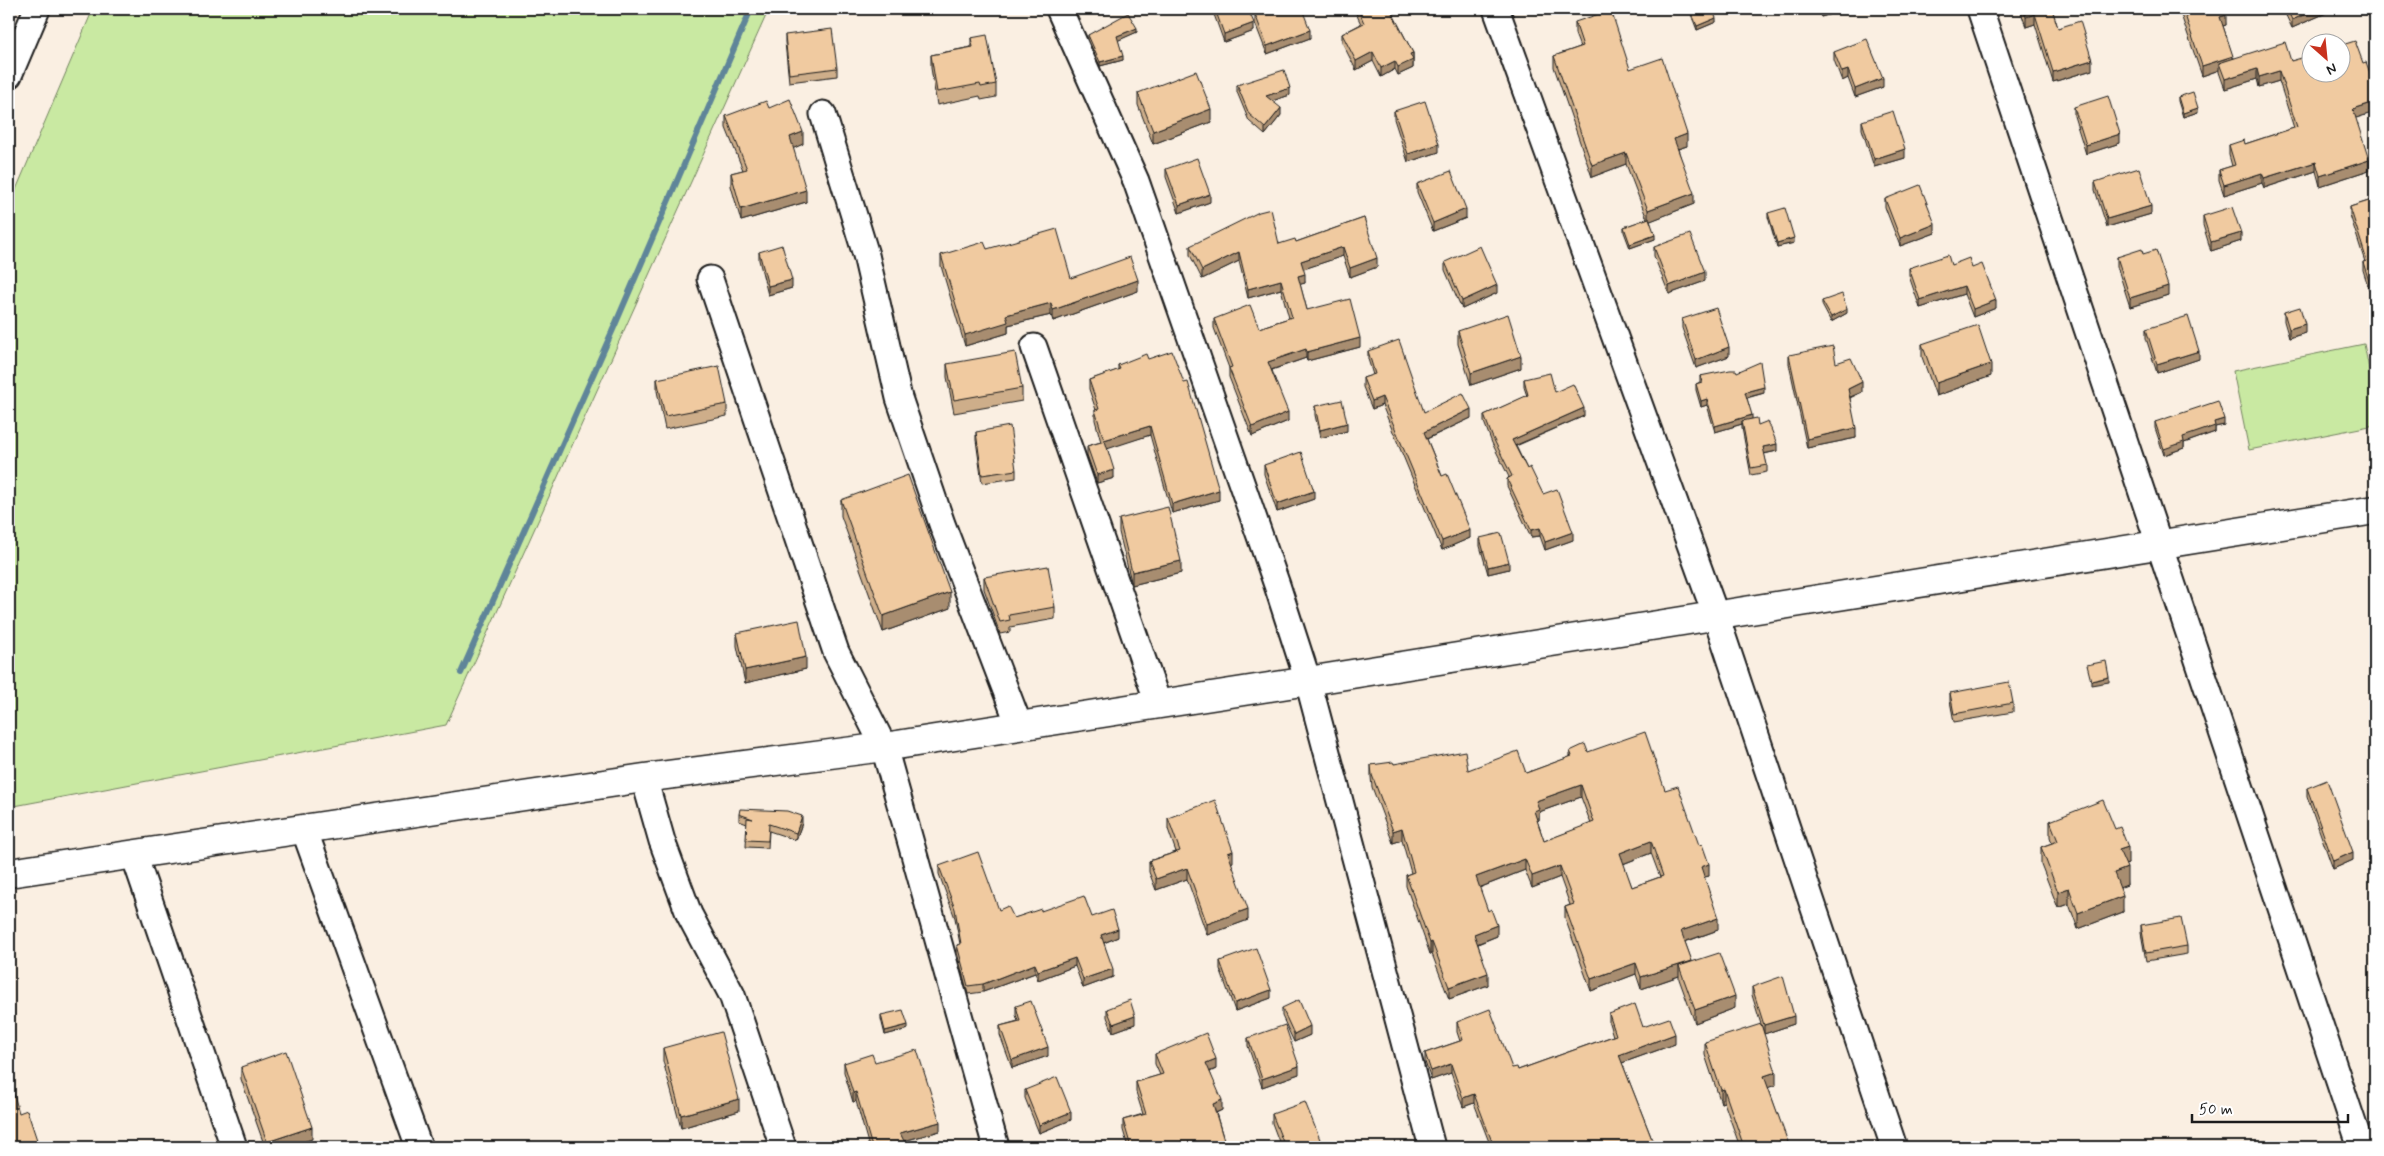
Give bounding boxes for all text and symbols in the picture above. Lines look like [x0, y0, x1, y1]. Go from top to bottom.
north arrow [2302, 32, 2352, 82]
text: N [2323, 59, 2340, 79]
scale bar [2192, 1091, 2348, 1123]
text: 50 m [2199, 1100, 2233, 1120]

